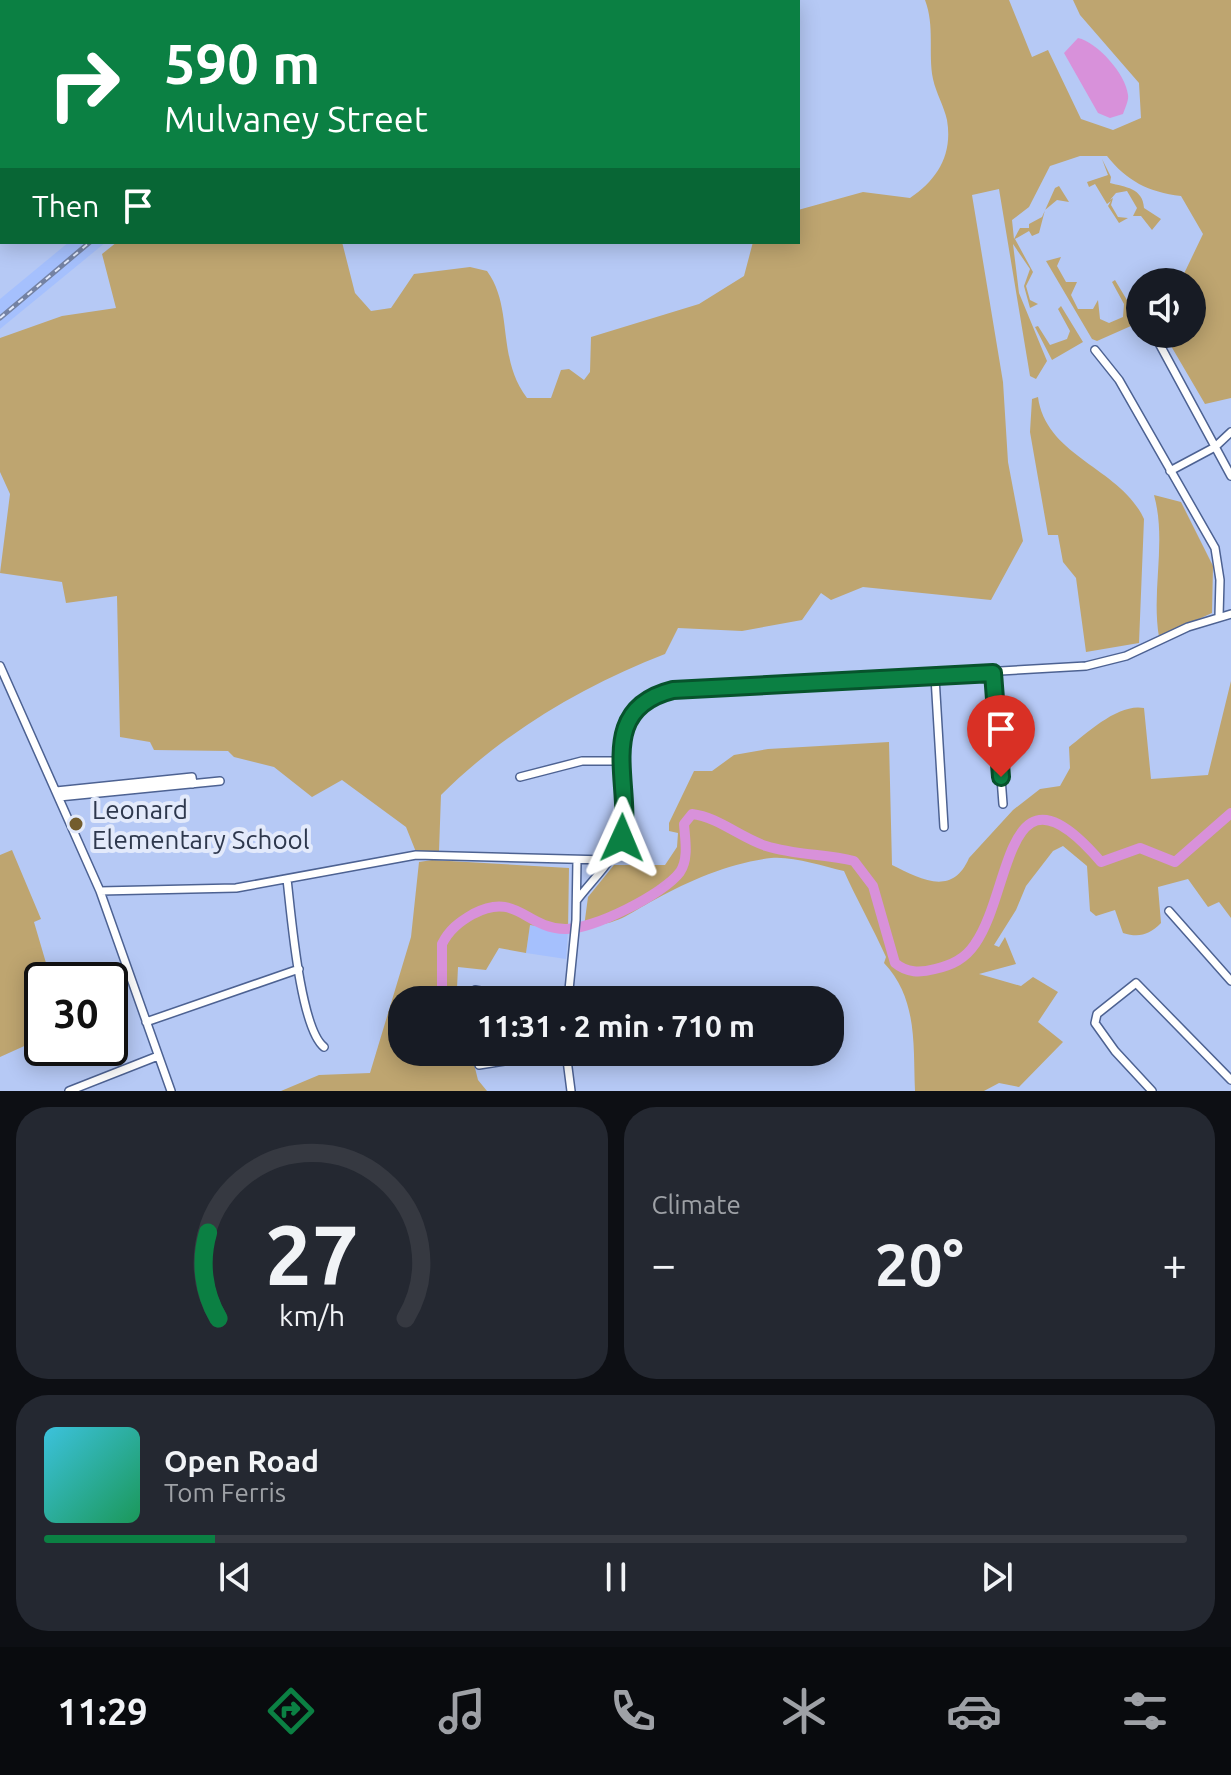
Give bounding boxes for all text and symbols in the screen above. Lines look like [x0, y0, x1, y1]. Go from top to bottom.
icon: right [32, 32, 136, 136]
text: 590 m [164, 32, 320, 95]
text: Mulvaney Street [164, 98, 428, 139]
icon: arrive [116, 184, 160, 228]
text: Then [32, 189, 100, 223]
map controls [1126, 268, 1206, 348]
button: sound [1126, 268, 1206, 348]
pin [967, 695, 1035, 777]
icon: arrive [979, 707, 1023, 751]
place label: Leonard Elementary School [92, 795, 310, 854]
position arrow [580, 796, 664, 880]
marker: Leonard Elementary School [67, 815, 85, 833]
speed limit sign: 30 [24, 962, 128, 1066]
text: 11:31 · 2 min · 710 m [477, 1009, 755, 1043]
text: Climate [652, 1190, 741, 1219]
text: 27 [265, 1207, 359, 1301]
text: 20° [875, 1230, 964, 1297]
text: − [652, 1239, 676, 1288]
text: + [1162, 1239, 1187, 1288]
text: km/h [279, 1299, 345, 1331]
text: Open Road [164, 1444, 319, 1478]
text: Tom Ferris [164, 1478, 286, 1507]
icon: previous [213, 1555, 257, 1599]
icon: pause [594, 1555, 638, 1599]
icon: next [975, 1555, 1019, 1599]
icon: directions [263, 1683, 319, 1739]
icon: music [434, 1683, 490, 1739]
icon: phone [605, 1683, 661, 1739]
icon: climate [776, 1683, 832, 1739]
icon: car [946, 1683, 1002, 1739]
icon: filters [1117, 1683, 1173, 1739]
text: 11:29 [57, 1691, 148, 1732]

